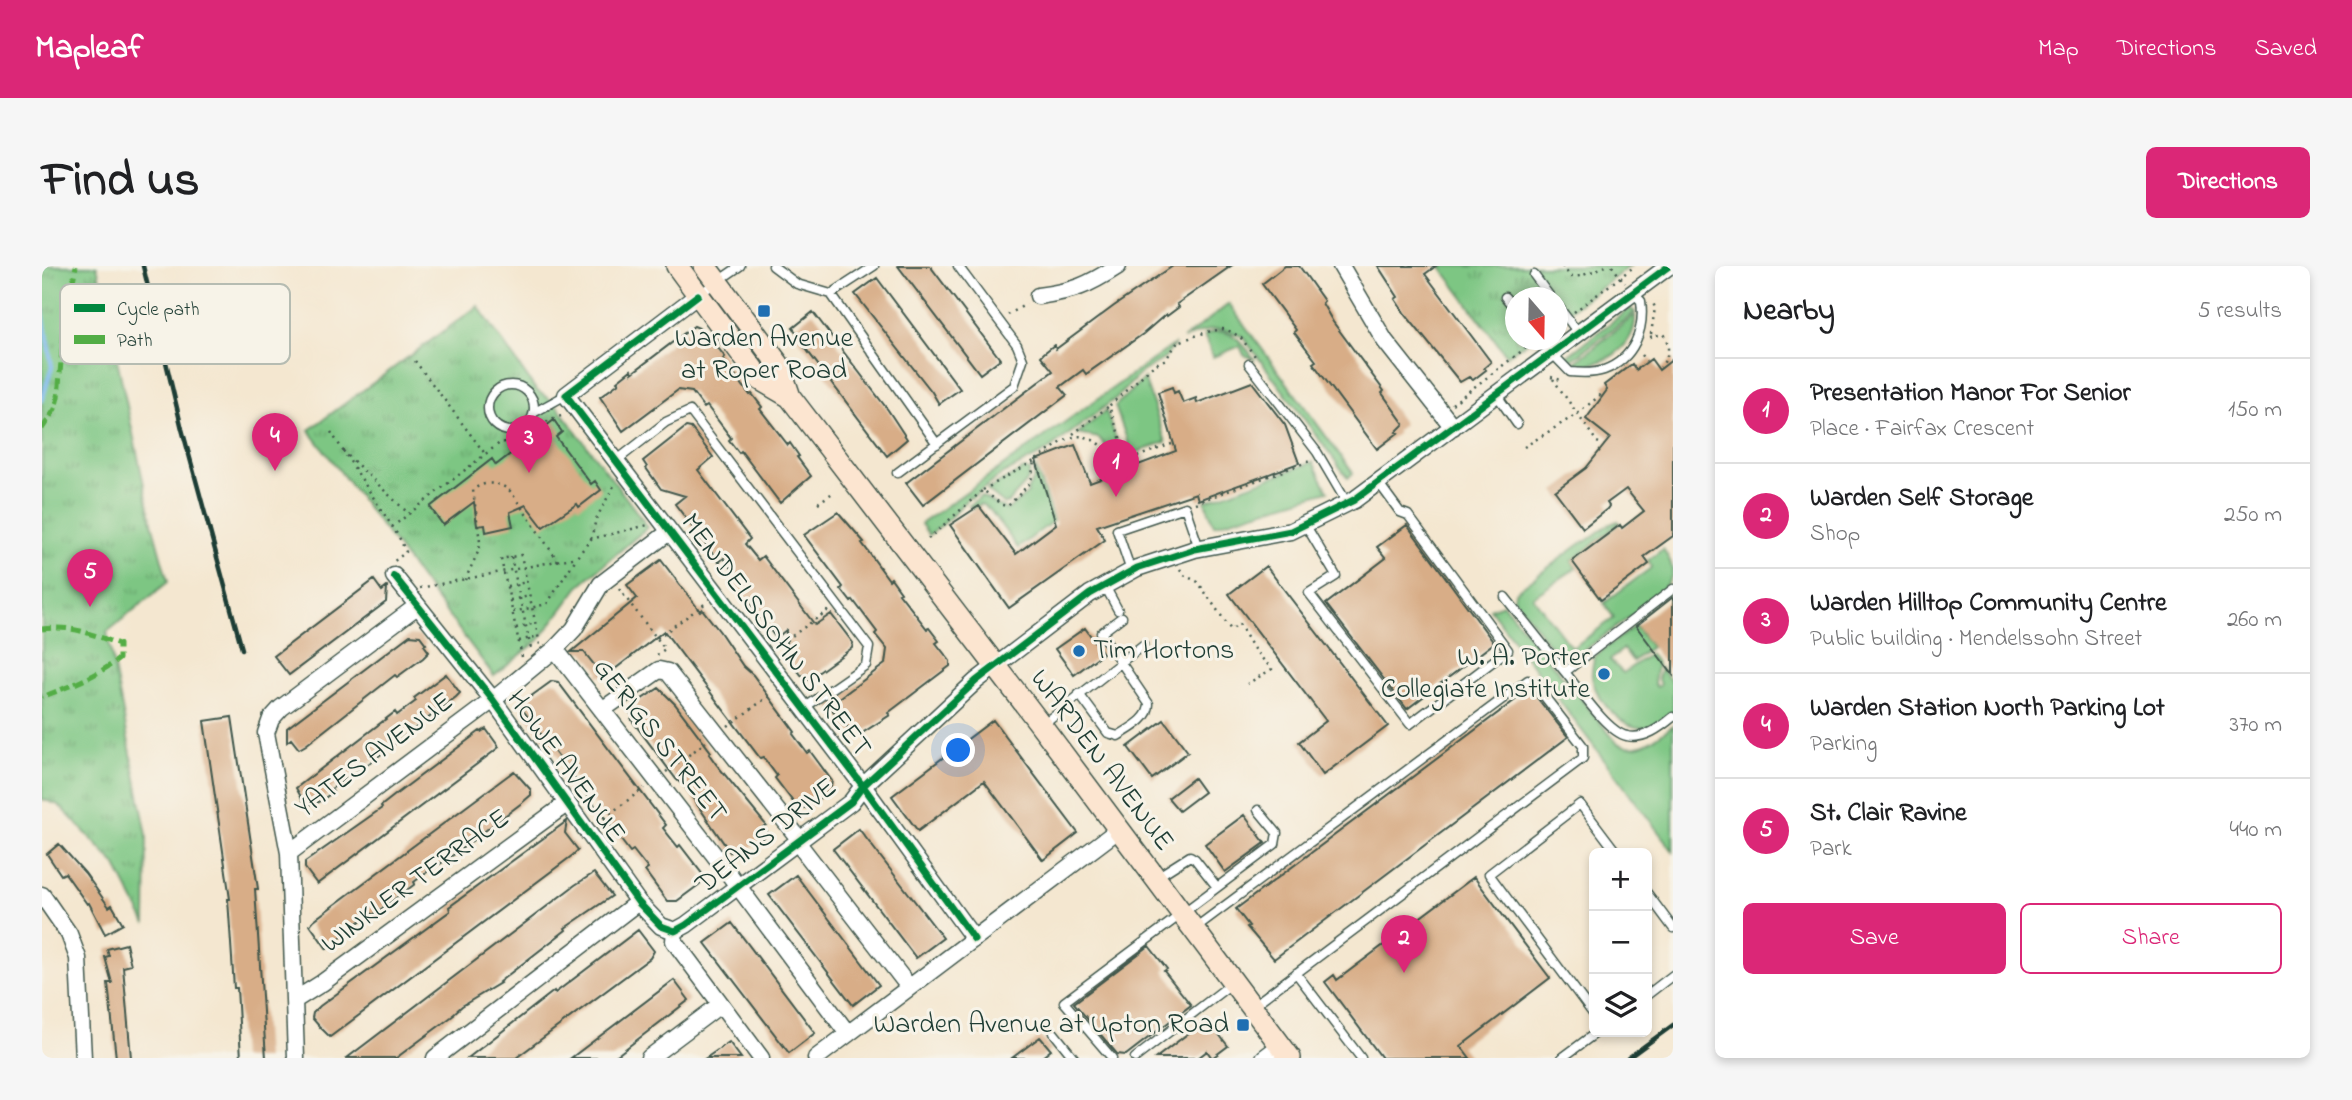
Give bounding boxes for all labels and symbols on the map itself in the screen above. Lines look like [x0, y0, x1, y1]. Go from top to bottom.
legend [60, 284, 290, 364]
north arrow [1505, 287, 1568, 350]
text: Cycle path [117, 297, 199, 325]
marker: Warden Avenue at Roper Road [756, 303, 772, 319]
place label: Warden Avenue at Roper Road [675, 319, 854, 392]
text: Path [117, 328, 153, 355]
pin: 4 [252, 413, 298, 471]
pin: 3 [506, 415, 552, 473]
pin: 1 [1093, 439, 1139, 497]
street label: MENDELSSOHN STREET [669, 505, 881, 767]
pin: 5 [67, 549, 113, 607]
place label: Tim Hortons [1093, 631, 1234, 672]
place label: W. A. Porter Collegiate Institute [1381, 638, 1590, 711]
marker: Tim Hortons [1071, 643, 1087, 659]
street label: GERIGS STREET [582, 650, 736, 832]
street label: WARDEN AVENUE [1019, 661, 1183, 861]
marker: W. A. Porter Collegiate Institute [1596, 666, 1612, 682]
street label: HOWE AVENUE [495, 682, 635, 852]
street label: YATES AVENUE [287, 683, 463, 829]
your location [941, 733, 975, 767]
street label: DEANS DRIVE [687, 769, 846, 906]
street label: WINKLER TERRACE [313, 800, 519, 964]
pin: 2 [1381, 915, 1427, 973]
place label: Warden Avenue at Upton Road [874, 1005, 1229, 1046]
marker: Warden Avenue at Upton Road [1235, 1017, 1251, 1033]

